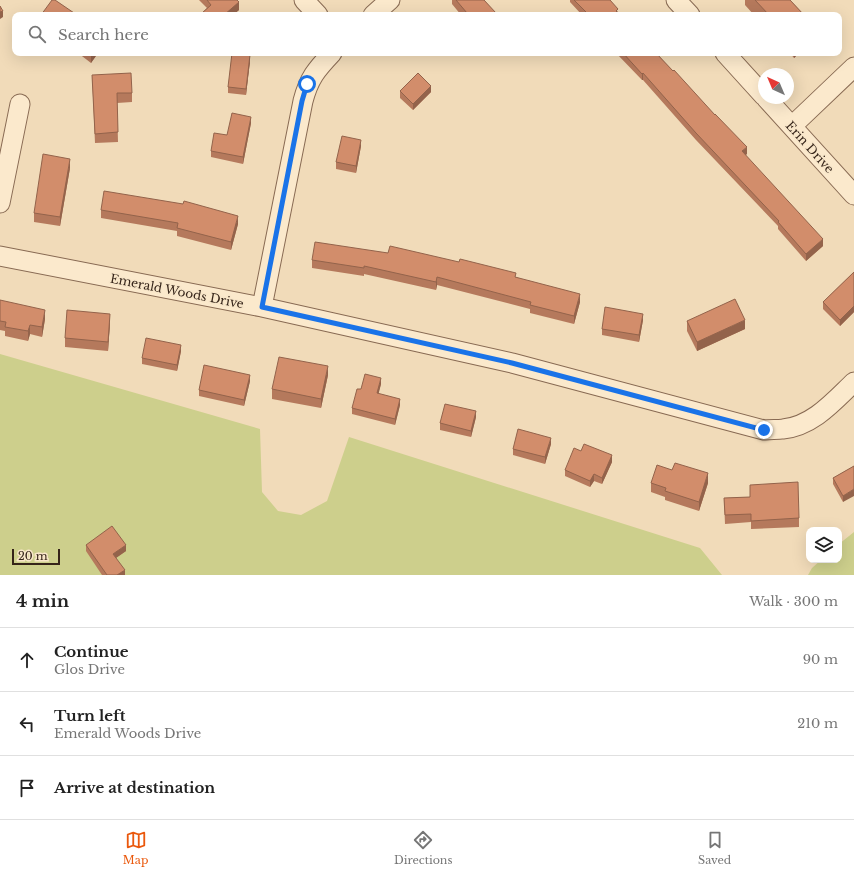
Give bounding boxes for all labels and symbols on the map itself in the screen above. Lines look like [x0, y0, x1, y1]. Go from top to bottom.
north arrow [758, 68, 794, 104]
route start [298, 75, 316, 93]
street label: Erin Drive [783, 118, 837, 176]
street label: Emerald Woods Drive [109, 271, 245, 311]
route end [755, 421, 773, 439]
scale bar [12, 547, 60, 566]

